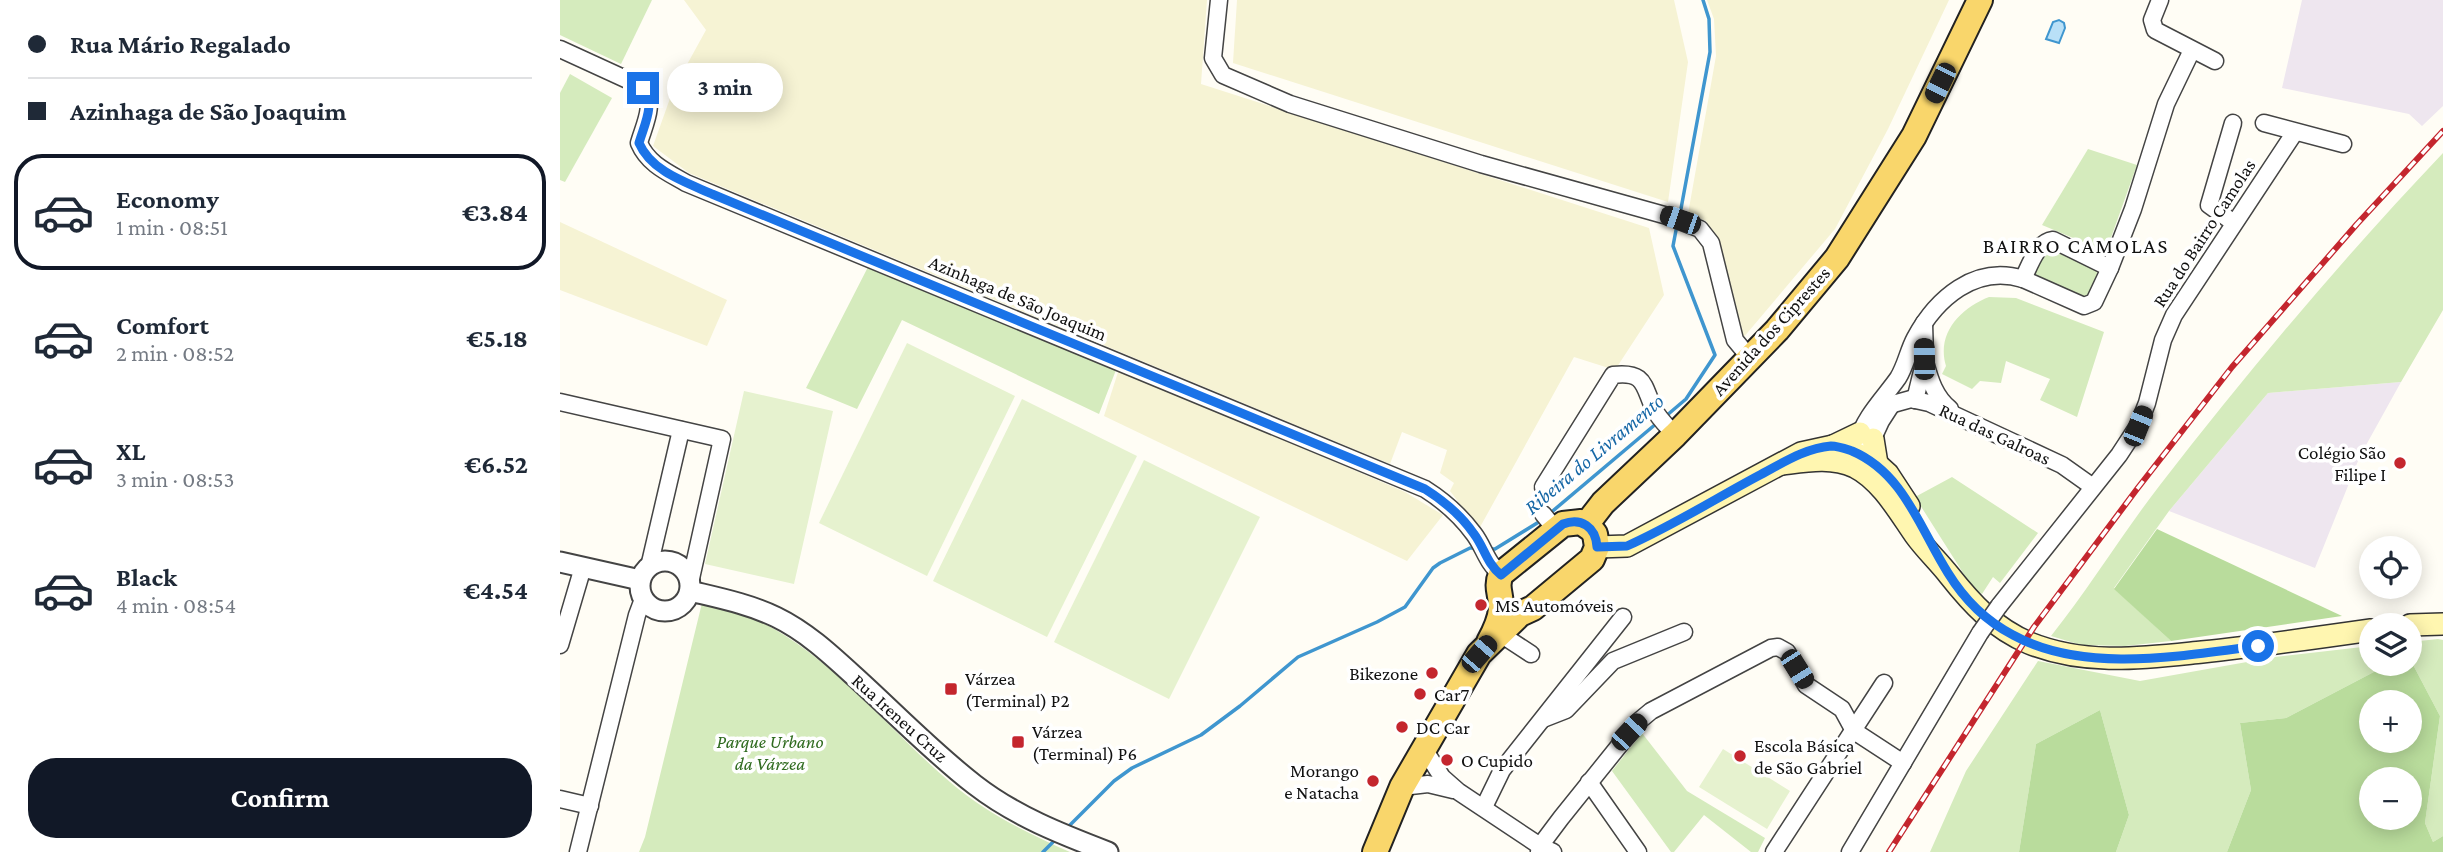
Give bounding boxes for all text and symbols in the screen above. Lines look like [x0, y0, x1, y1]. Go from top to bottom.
text: Rua Mário Regalado [70, 30, 291, 59]
car [1922, 60, 1959, 106]
callout: 3 min [668, 64, 783, 112]
route end [627, 72, 659, 104]
text: 3 min [697, 74, 753, 100]
text: Azinhaga de São Joaquim [70, 97, 347, 126]
street label: Rua do Bairro Camolas [2148, 155, 2260, 311]
icon: car [32, 181, 95, 244]
text: Economy [116, 185, 219, 214]
text: €3.84 [462, 198, 528, 227]
car [1657, 203, 1704, 237]
text: 1 min · 08:51 [116, 214, 228, 240]
district label: BAIRRO CAMOLAS [1983, 234, 2169, 258]
street label: Azinhaga de São Joaquim [926, 251, 1110, 345]
street label: Avenida dos Ciprestes [1708, 262, 1834, 400]
icon: car [32, 307, 95, 370]
text: Comfort [116, 311, 209, 340]
text: €5.18 [466, 324, 528, 353]
car [1914, 338, 1935, 380]
text: 2 min · 08:52 [116, 340, 234, 366]
water label: Ribeira do Livramento [1520, 389, 1669, 519]
street label: Rua das Galroas [1936, 399, 2054, 469]
car [2121, 403, 2156, 449]
icon: car [32, 433, 95, 496]
text: XL [116, 437, 145, 466]
place label: Colégio São Filipe I [2298, 442, 2386, 485]
text: €6.52 [464, 450, 528, 479]
marker: Colégio São Filipe I [2392, 455, 2408, 471]
text: 3 min · 08:53 [116, 466, 234, 492]
map controls [2359, 536, 2422, 830]
button: locate [2359, 536, 2422, 599]
icon: car [32, 559, 95, 622]
text: Black [116, 563, 177, 592]
text: €4.54 [463, 576, 528, 605]
text: 4 min · 08:54 [116, 592, 236, 618]
place label: MS Automóveis [1495, 595, 1614, 616]
marker: MS Automóveis [1473, 597, 1489, 613]
button: layers [2359, 613, 2422, 676]
route start [2242, 630, 2274, 662]
car [1458, 631, 1501, 677]
car [1777, 646, 1818, 692]
place label: Bikezone [1349, 663, 1418, 684]
marker: Bikezone [1424, 665, 1440, 681]
place label: Várzea (Terminal) P2 [965, 668, 1069, 712]
street label: Rua Ireneu Cruz [848, 670, 952, 766]
marker: Várzea (Terminal) P2 [943, 681, 959, 697]
place label: Car7 [1434, 684, 1470, 705]
marker: Car7 [1412, 686, 1428, 702]
button: + [2359, 690, 2422, 753]
car [1607, 709, 1652, 755]
place label: DC Car [1416, 717, 1470, 738]
marker: DC Car [1394, 719, 1410, 735]
place label: Várzea (Terminal) P6 [1032, 721, 1137, 765]
park label: Parque Urbano da Várzea [716, 731, 824, 774]
marker: Várzea (Terminal) P6 [1010, 734, 1026, 750]
place label: Escola Básica de São Gabriel [1754, 735, 1862, 778]
marker: Escola Básica de São Gabriel [1732, 748, 1748, 764]
place label: O Cupido [1461, 750, 1533, 771]
marker: O Cupido [1439, 752, 1455, 768]
button: Confirm [28, 758, 532, 838]
place label: Morango e Natacha [1284, 760, 1359, 803]
button: − [2359, 767, 2422, 830]
marker: Morango e Natacha [1365, 773, 1381, 789]

